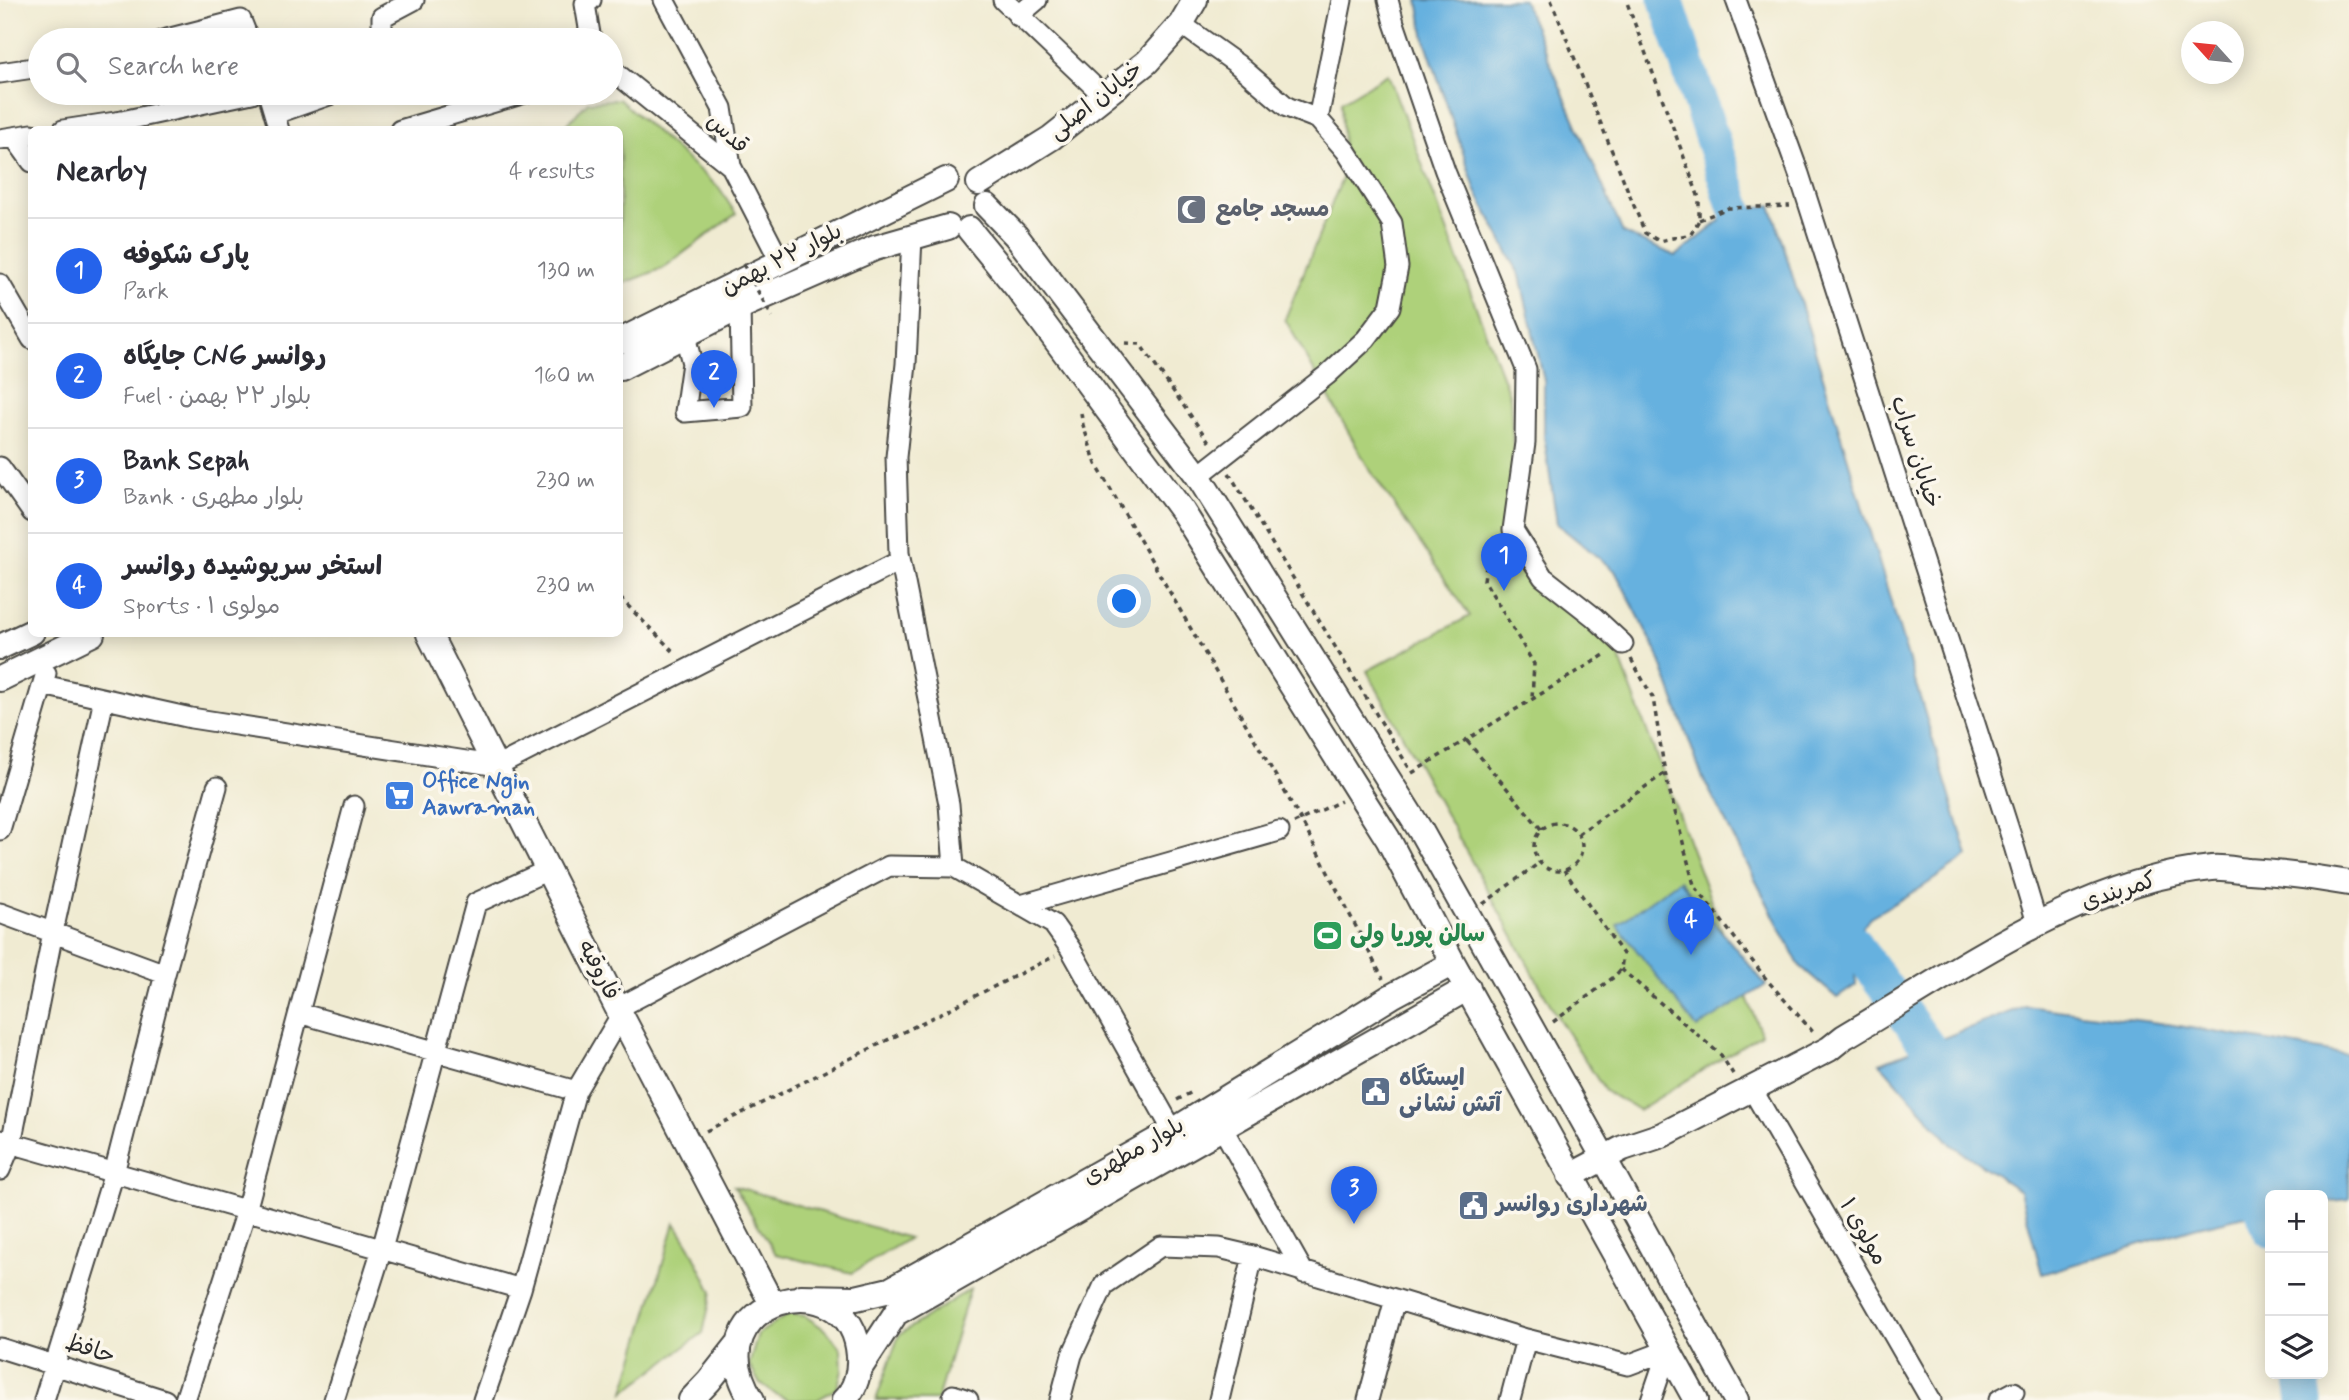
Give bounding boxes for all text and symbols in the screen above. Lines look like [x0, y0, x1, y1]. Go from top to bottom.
north arrow [2181, 21, 2244, 84]
search box [28, 28, 623, 105]
icon: search [52, 48, 90, 86]
text: Search here [108, 50, 239, 84]
street label: خیابان اصلی [1043, 55, 1149, 147]
street label: قدس [700, 107, 754, 161]
text: Nearby [56, 152, 147, 191]
text: 4 results [509, 157, 595, 187]
mosque icon: مسجد جامع [1175, 193, 1209, 227]
place label: مسجد جامع [1215, 195, 1329, 225]
street label: بلوار ۲۲ بهمن [716, 217, 848, 303]
text: پارک شکوفه [123, 239, 249, 273]
text: 1 [74, 256, 84, 286]
text: 130 m [537, 256, 595, 286]
text: Park [123, 277, 169, 307]
text: جایگاه CNG روانسر [123, 340, 326, 374]
pin: 2 [691, 350, 737, 408]
text: 2 [73, 361, 85, 391]
text: 160 m [534, 361, 595, 391]
text: Fuel · بلوار ۲۲ بهمن [123, 382, 311, 412]
street label: خیابان سراب [1883, 392, 1947, 512]
text: Bank Sepah [123, 445, 249, 479]
text: 3 [74, 466, 84, 496]
text: 230 m [536, 466, 595, 496]
text: Bank · بلوار مطهری [123, 483, 304, 513]
pin: 1 [1481, 533, 1527, 591]
text: استخر سرپوشیده روانسر [123, 550, 382, 584]
text: 4 [72, 571, 86, 601]
text: 230 m [536, 571, 595, 601]
your location [1107, 584, 1141, 618]
text: Sports · مولوی ۱ [123, 592, 280, 622]
place label: Office Ngin Aawraman [422, 767, 535, 823]
supermarket icon: Office Ngin Aawraman [382, 778, 416, 812]
street label: کمربندی [2078, 866, 2160, 918]
pin: 4 [1668, 897, 1714, 955]
sports icon: سالن پوریا ولی [1310, 918, 1344, 952]
place label: سالن پوریا ولی [1350, 920, 1485, 950]
street label: فاروقیه [570, 935, 626, 1005]
place label: ایستگاه آتش نشانی [1399, 1063, 1503, 1120]
public building icon: ایستگاه آتش نشانی [1359, 1075, 1393, 1109]
street label: بلوار مطهری [1078, 1111, 1190, 1193]
pin: 3 [1331, 1166, 1377, 1224]
public building icon: شهرداری روانسر [1456, 1188, 1490, 1222]
place label: شهرداری روانسر [1494, 1190, 1648, 1220]
map controls [2265, 1190, 2328, 1379]
button: + [2265, 1190, 2328, 1253]
street label: مولوی ۱ [1832, 1193, 1894, 1271]
button: − [2265, 1253, 2328, 1316]
button: layers [2265, 1316, 2328, 1379]
street label: حافظ [61, 1328, 119, 1372]

